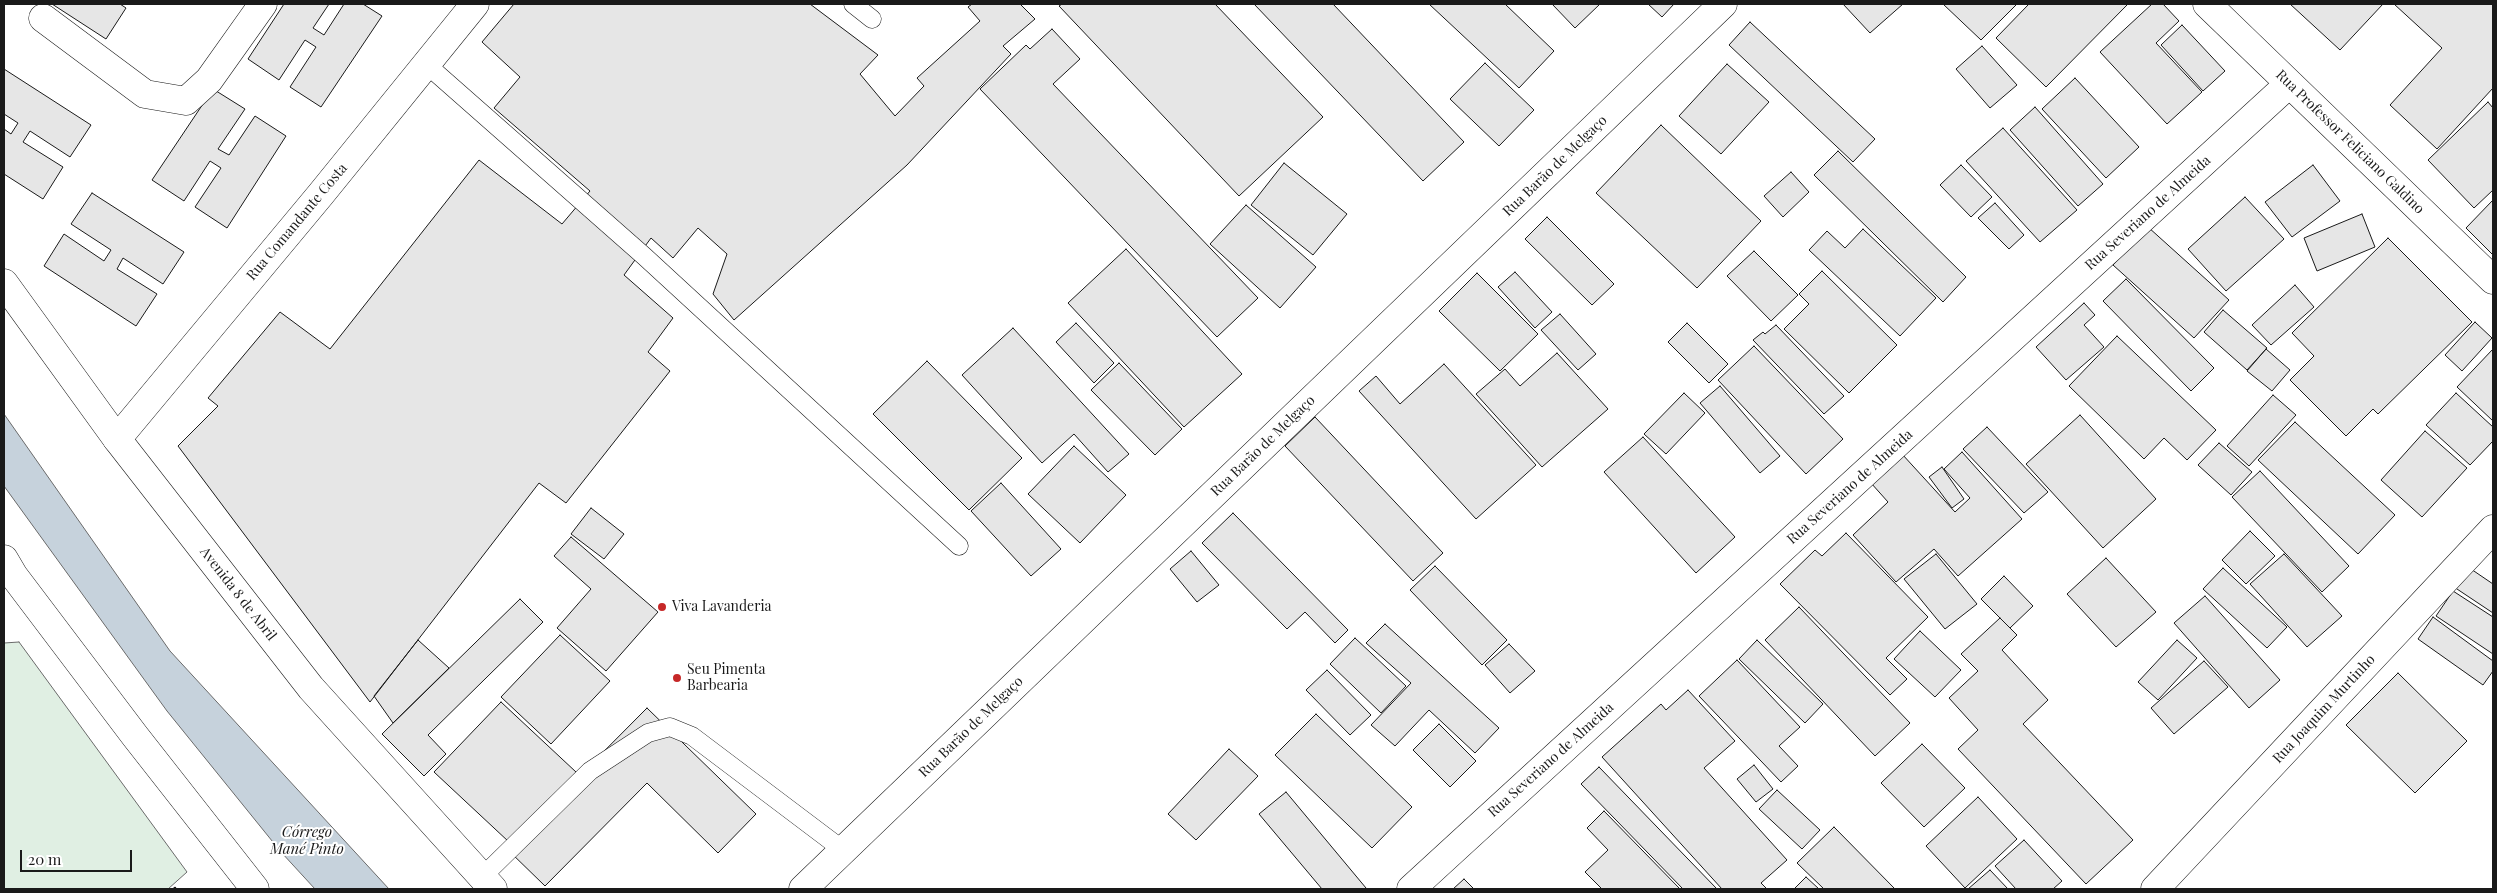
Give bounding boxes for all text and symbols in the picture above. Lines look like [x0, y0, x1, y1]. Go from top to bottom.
street label: Rua Professor Feliciano Galdino [2272, 67, 2428, 217]
street label: Rua Barão de Melgaço [1499, 112, 1611, 220]
street label: Rua Severiano de Almeida [2082, 152, 2214, 274]
street label: Rua Comandante Costa [243, 160, 351, 284]
street label: Rua Barão de Melgaço [1207, 392, 1319, 500]
street label: Rua Severiano de Almeida [1784, 426, 1916, 548]
street label: Avenida 8 de Abril [196, 544, 280, 644]
place label: Viva Lavanderia [672, 599, 771, 615]
marker: Viva Lavanderia [656, 601, 668, 613]
street label: Rua Joaquim Murtinho [2269, 651, 2379, 767]
place label: Seu Pimenta Barbearia [687, 662, 765, 694]
marker: Seu Pimenta Barbearia [671, 672, 683, 684]
street label: Rua Barão de Melgaço [915, 673, 1027, 781]
street label: Rua Severiano de Almeida [1485, 699, 1617, 821]
water label: Córrego Mané Pinto [270, 823, 344, 858]
scale bar [22, 840, 135, 872]
text: 20 m [28, 849, 61, 869]

